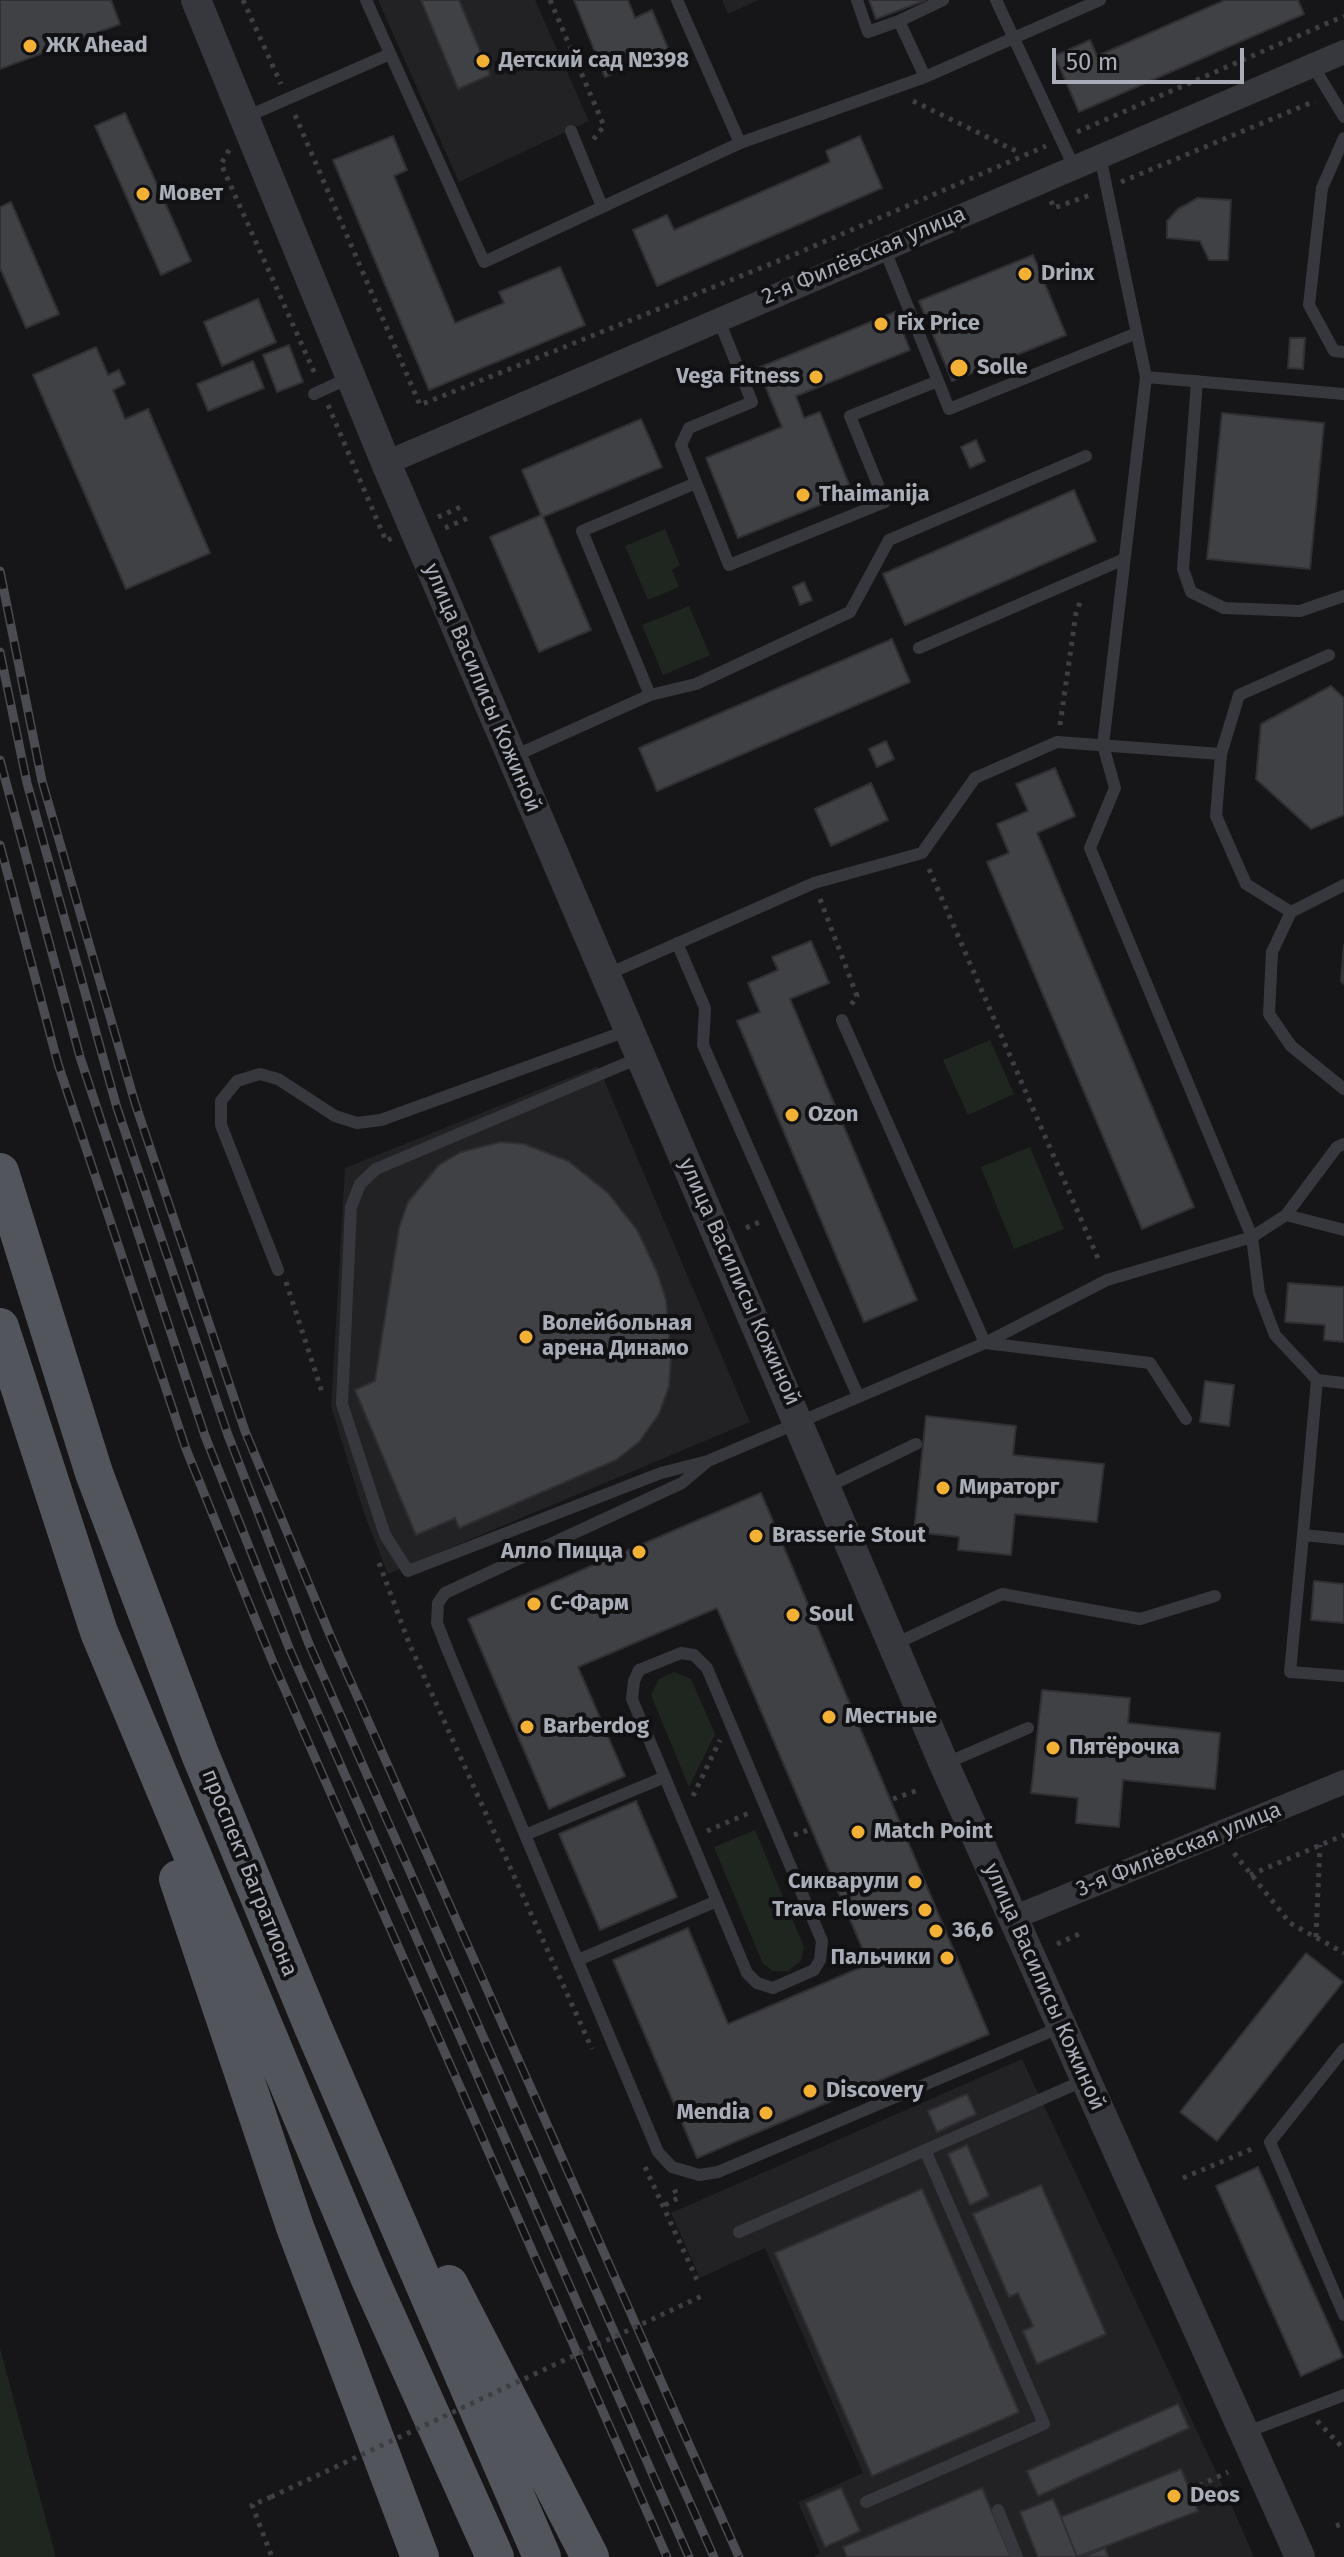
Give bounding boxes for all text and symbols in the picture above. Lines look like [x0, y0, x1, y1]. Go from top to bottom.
scale bar [1056, 32, 1248, 82]
place label: ЖК Ahead [46, 33, 148, 59]
marker: ЖК Ahead [21, 37, 39, 55]
place label: Детский сад №398 [499, 48, 689, 74]
text: 50 m [1066, 48, 1118, 76]
marker: Детский сад №398 [474, 52, 492, 70]
place label: Мовет [159, 181, 223, 207]
marker: Мовет [134, 185, 152, 203]
street label: 2-я Филёвская улица [758, 201, 970, 311]
place label: Drinx [1041, 261, 1094, 287]
marker: Drinx [1016, 265, 1034, 283]
place label: Fix Price [897, 311, 980, 337]
marker: Fix Price [872, 315, 890, 333]
place label: Solle [977, 355, 1028, 381]
marker: Solle [948, 357, 970, 379]
place label: Vega Fitness [676, 364, 800, 390]
marker: Vega Fitness [807, 368, 825, 386]
place label: Thaimanija [819, 482, 930, 508]
marker: Thaimanija [794, 486, 812, 504]
street label: улица Василисы Кожиной [417, 560, 547, 816]
place label: Ozon [808, 1102, 858, 1128]
marker: Ozon [783, 1106, 801, 1124]
street label: улица Василисы Кожиной [672, 1154, 806, 1410]
place label: Волейбольная арена Динамо [542, 1311, 692, 1362]
marker: Волейбольная арена Динамо [517, 1328, 535, 1346]
place label: Мираторг [959, 1475, 1059, 1501]
marker: Мираторг [934, 1479, 952, 1497]
place label: Brasserie Stout [772, 1523, 926, 1549]
marker: Brasserie Stout [747, 1527, 765, 1545]
place label: Алло Пицца [501, 1539, 623, 1565]
marker: Алло Пицца [630, 1543, 648, 1561]
place label: C-Фарм [550, 1591, 629, 1617]
marker: C-Фарм [525, 1595, 543, 1613]
place label: Soul [809, 1602, 854, 1628]
marker: Soul [784, 1606, 802, 1624]
place label: Местные [845, 1704, 937, 1730]
marker: Местные [820, 1708, 838, 1726]
place label: Barberdog [543, 1714, 649, 1740]
marker: Barberdog [518, 1718, 536, 1736]
place label: Пятёрочка [1069, 1735, 1180, 1761]
marker: Пятёрочка [1044, 1739, 1062, 1757]
street label: проспект Багратиона [195, 1766, 303, 1980]
street label: 3-я Филёвская улица [1073, 1797, 1285, 1903]
place label: Match Point [874, 1819, 993, 1845]
marker: Match Point [849, 1823, 867, 1841]
street label: улица Василисы Кожиной [977, 1859, 1111, 2115]
place label: Сикварули [788, 1869, 899, 1895]
marker: Сикварули [906, 1873, 924, 1891]
place label: Trava Flowers [772, 1897, 909, 1923]
marker: Trava Flowers [916, 1901, 934, 1919]
place label: 36,6 [952, 1918, 993, 1944]
marker: 36,6 [927, 1922, 945, 1940]
place label: Пальчики [830, 1945, 931, 1971]
marker: Пальчики [938, 1949, 956, 1967]
place label: Discovery [826, 2078, 923, 2104]
marker: Discovery [801, 2082, 819, 2100]
place label: Mendia [676, 2100, 750, 2126]
marker: Mendia [757, 2104, 775, 2122]
place label: Deos [1190, 2483, 1240, 2509]
marker: Deos [1165, 2487, 1183, 2505]

